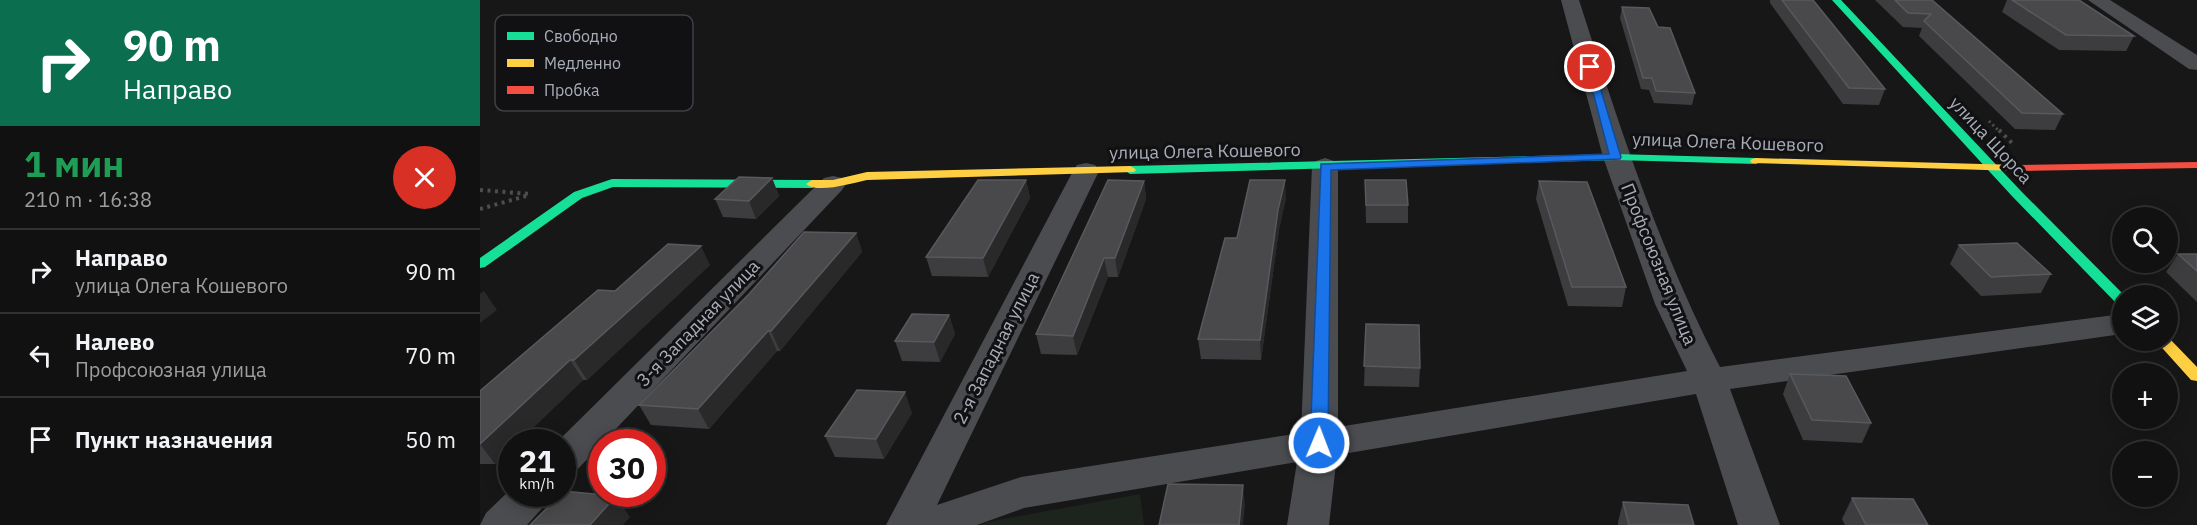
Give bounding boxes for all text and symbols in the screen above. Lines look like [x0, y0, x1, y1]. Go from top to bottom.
legend [495, 15, 693, 111]
text: 90 m [123, 18, 221, 73]
icon: right [24, 24, 102, 102]
text: Свободно [544, 26, 618, 46]
pin [1564, 41, 1615, 92]
icon: arrive [1573, 50, 1606, 83]
text: Медленно [544, 53, 621, 73]
text: Направо [123, 71, 232, 106]
text: Пробка [544, 80, 600, 100]
street label: улица Щорса [1945, 92, 2038, 189]
street label: улица Олега Кошевого [1632, 127, 1824, 157]
street label: улица Олега Кошевого [1109, 138, 1301, 164]
text: 1 мин [24, 140, 124, 187]
button: close [393, 146, 456, 209]
street label: Профсоюзная улица [1616, 180, 1702, 349]
text: 210 m · 16:38 [24, 186, 152, 213]
map controls [2112, 207, 2178, 507]
button: search [2112, 207, 2178, 273]
text: Направо [75, 243, 168, 272]
icon: right [24, 255, 57, 288]
street label: 3-я Западная улица [632, 255, 765, 391]
text: 90 m [405, 257, 456, 286]
street label: 2-я Западная улица [948, 268, 1044, 428]
text: улица Олега Кошевого [75, 272, 288, 299]
button: layers [2112, 285, 2178, 351]
text: Налево [75, 327, 154, 356]
icon: left [24, 339, 57, 372]
text: 70 m [405, 341, 456, 370]
text: Профсоюзная улица [75, 356, 267, 383]
button: + [2112, 363, 2178, 429]
position arrow [1287, 411, 1351, 475]
icon: arrive [24, 423, 57, 456]
text: Пункт назначения [75, 425, 273, 454]
text: 50 m [405, 425, 456, 454]
speed limit sign: 30 [588, 429, 666, 507]
text: 21 [519, 441, 555, 480]
button: − [2112, 441, 2178, 507]
text: km/h [519, 474, 555, 493]

